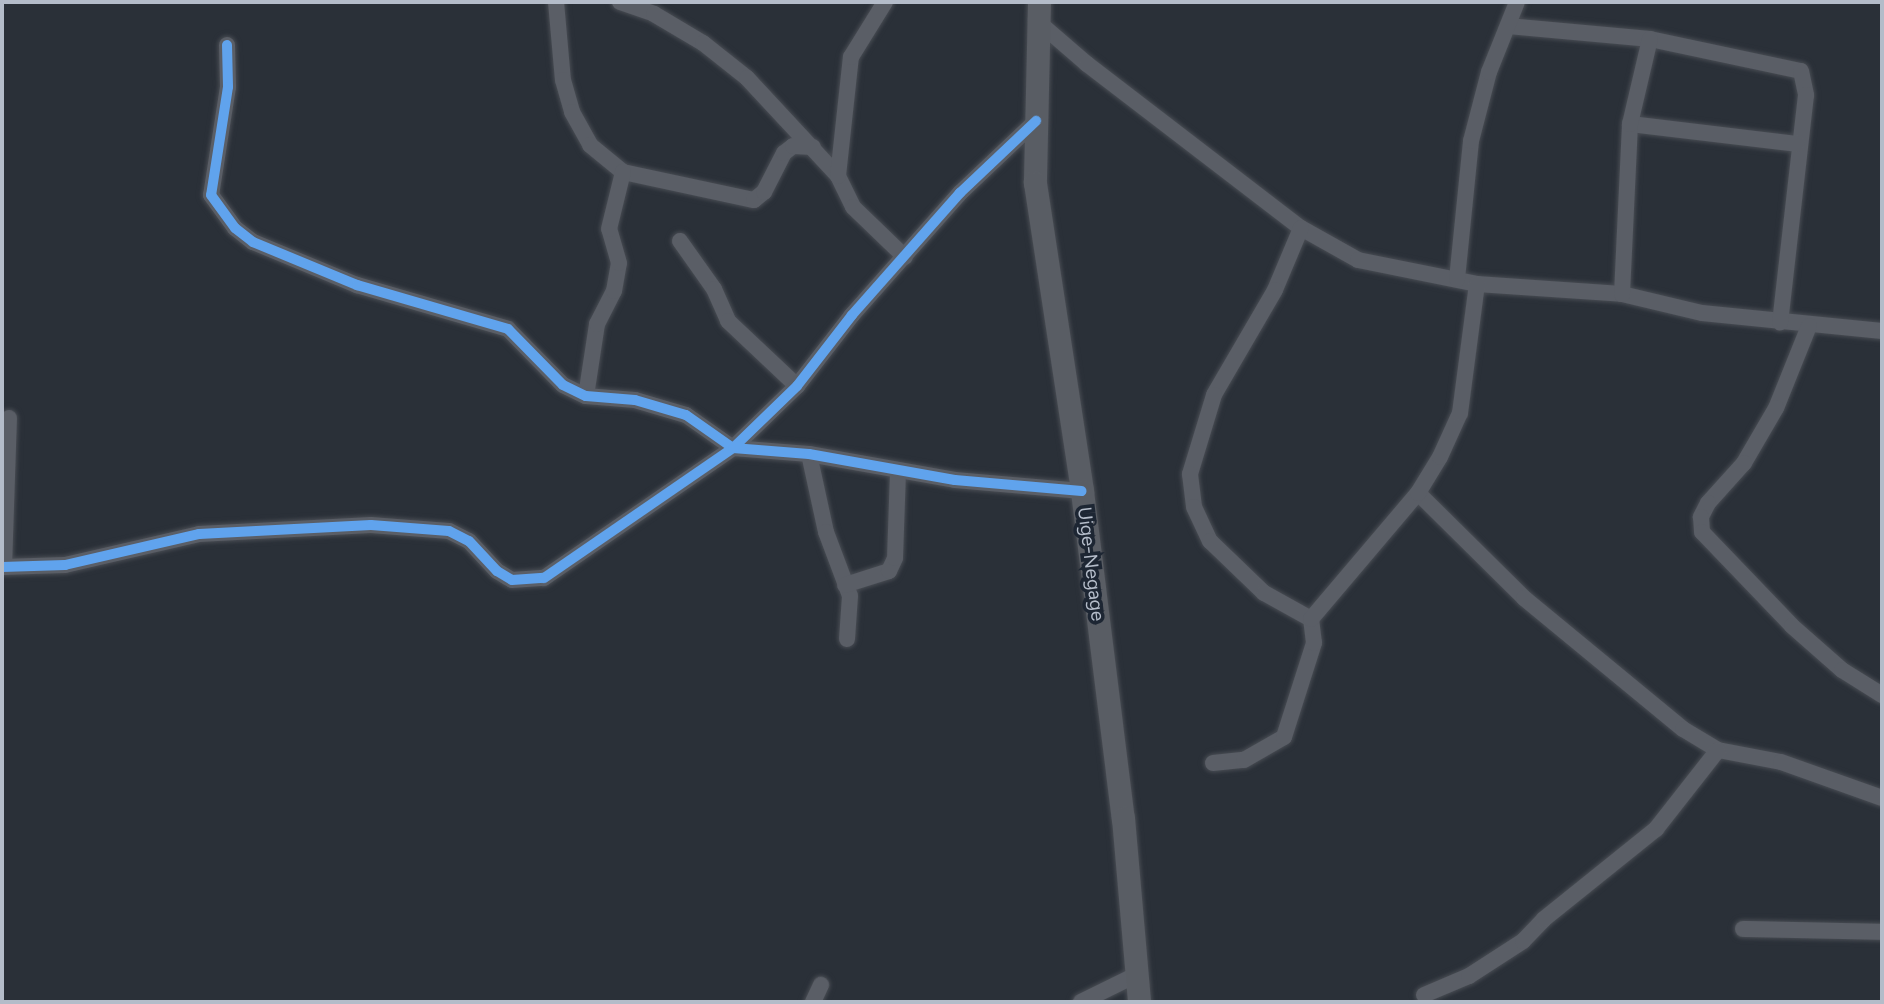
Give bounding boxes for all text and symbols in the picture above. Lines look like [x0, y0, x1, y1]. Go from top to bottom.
street label: Uige-Negage [1073, 506, 1109, 622]

